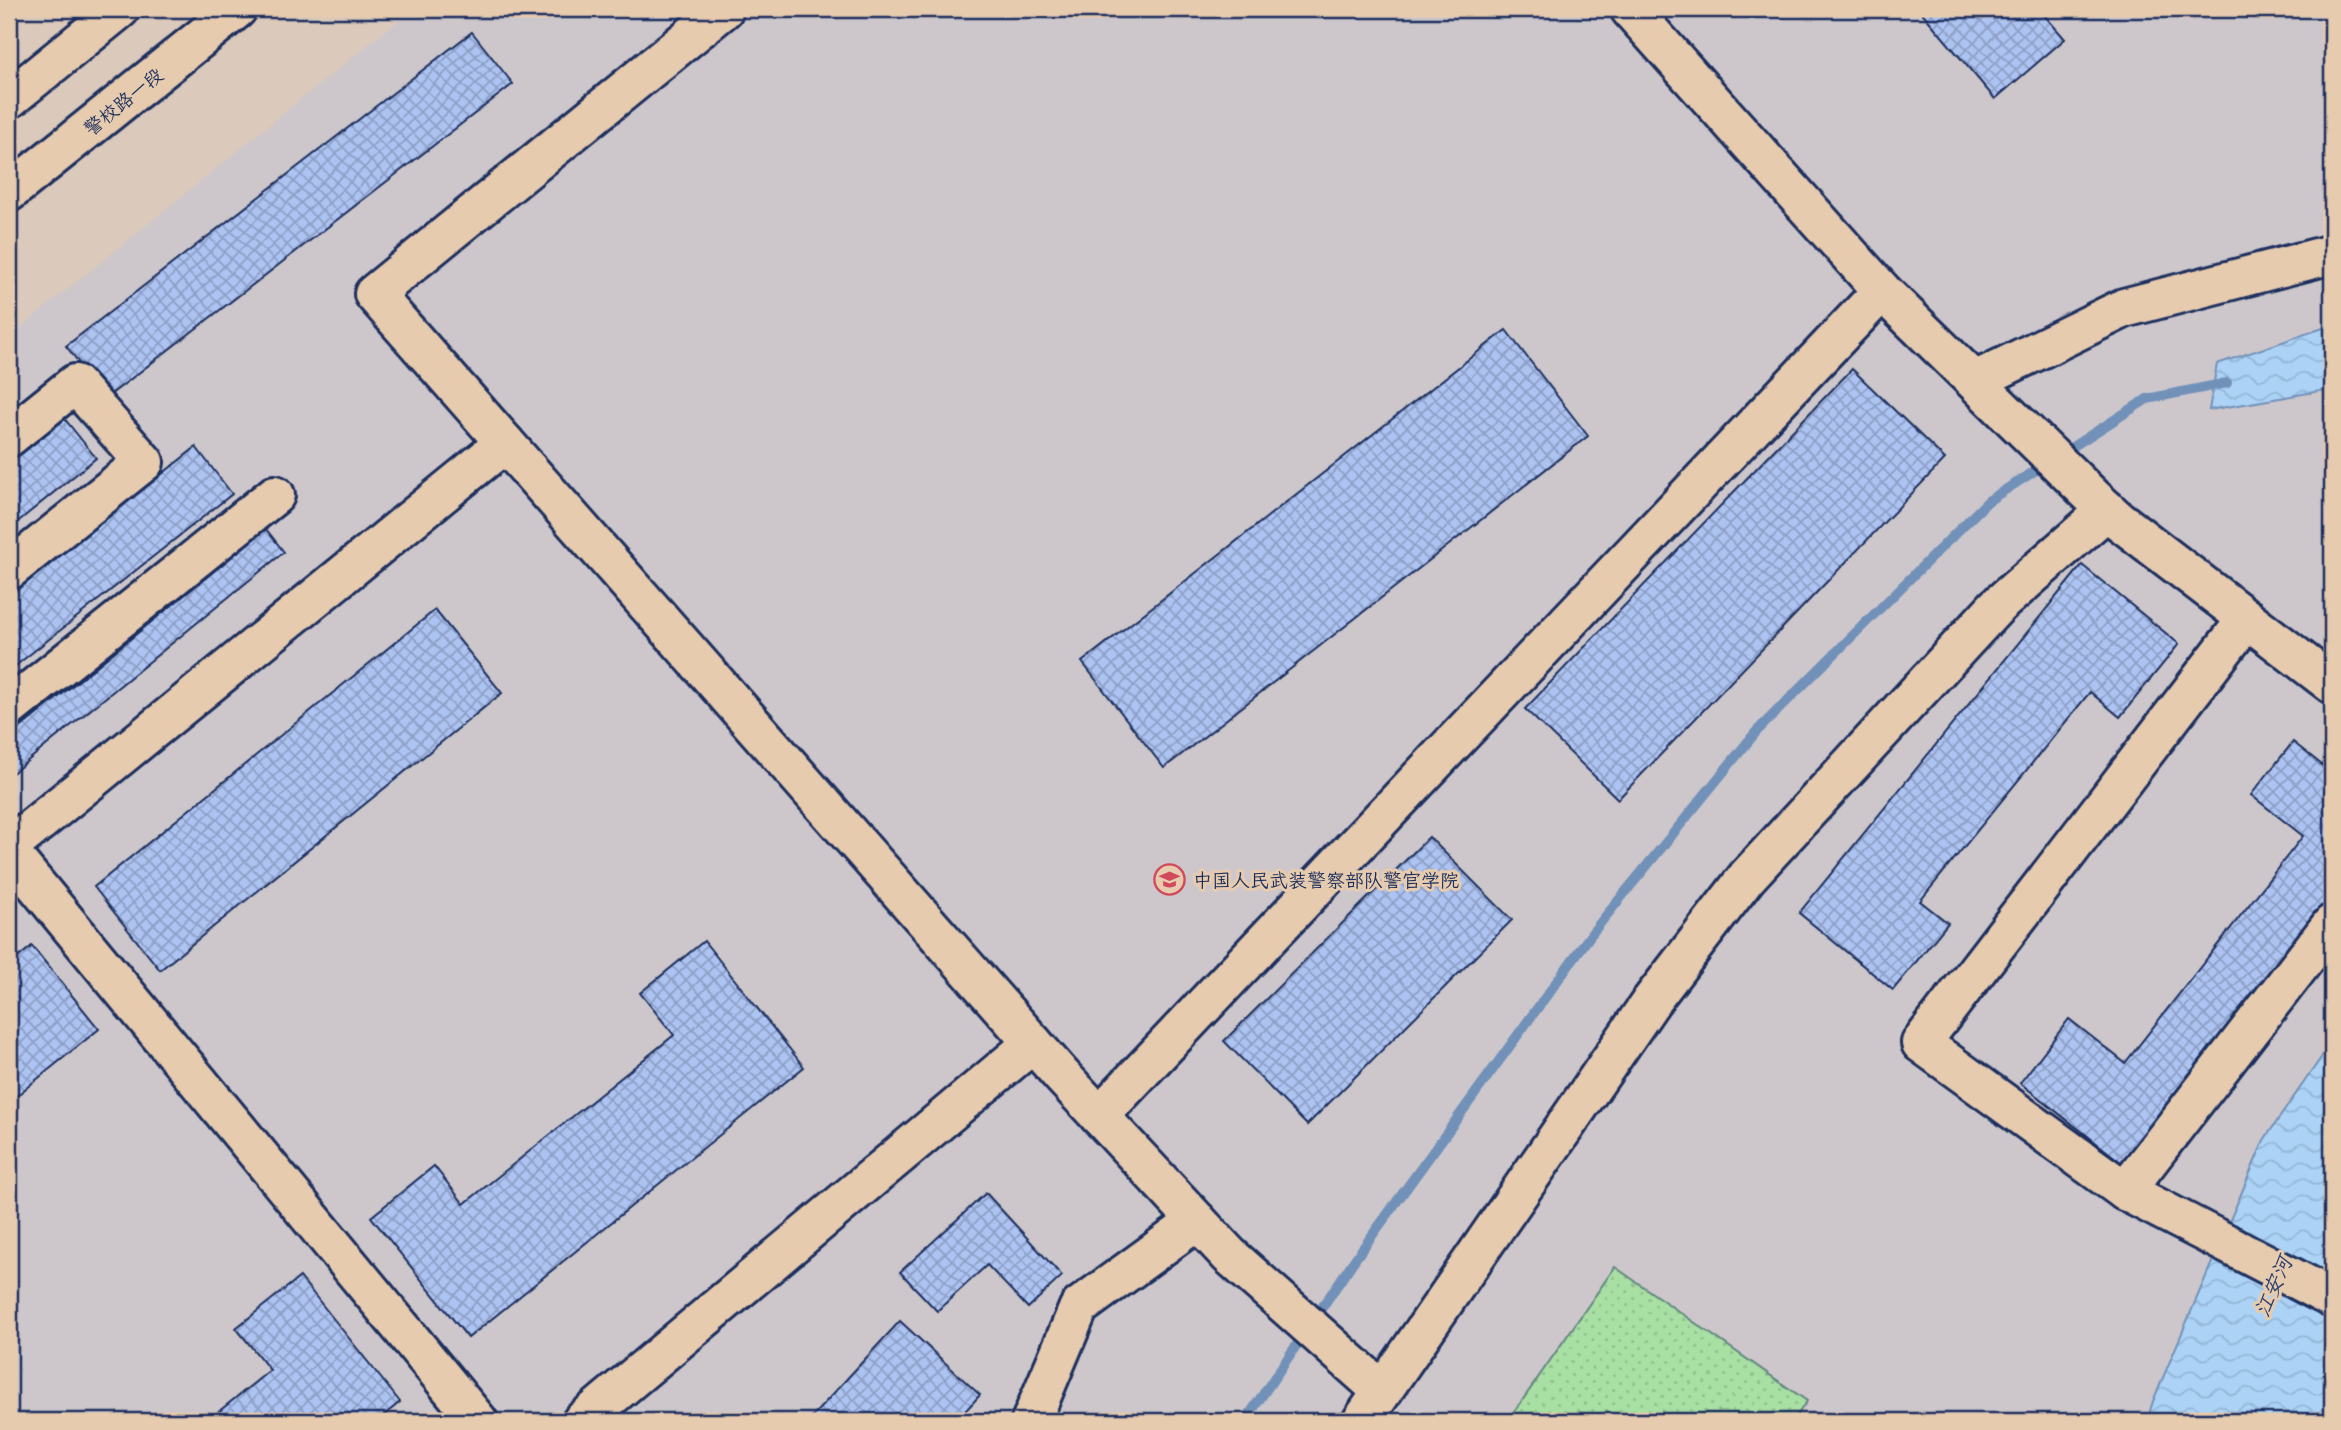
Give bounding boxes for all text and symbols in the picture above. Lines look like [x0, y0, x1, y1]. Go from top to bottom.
street label: 警校路一段 [78, 61, 168, 141]
school or university icon: 中国人民武装警察部队警官学院 [1153, 862, 1187, 896]
place label: 中国人民武装警察部队警官学院 [1193, 867, 1459, 892]
water label: 江安河 [2247, 1249, 2298, 1320]

